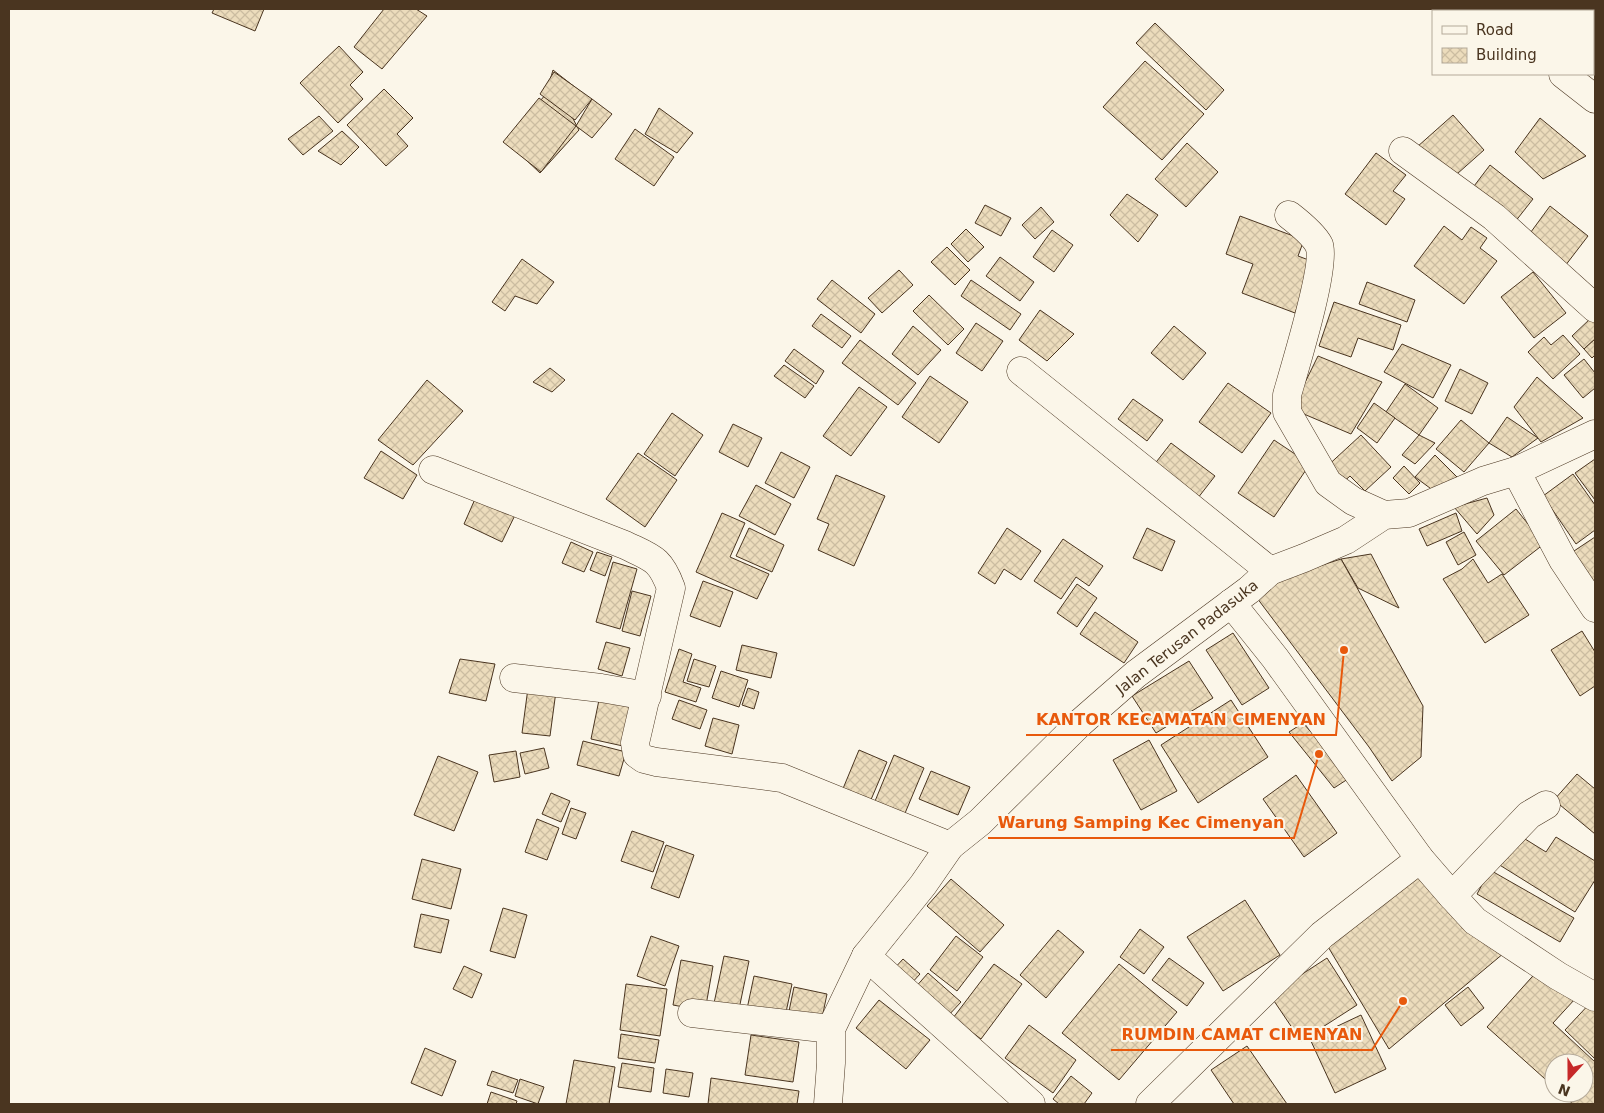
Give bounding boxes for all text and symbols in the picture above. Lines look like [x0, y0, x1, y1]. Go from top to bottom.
legend [1432, 10, 1594, 75]
text: Road [1476, 21, 1514, 39]
text: Building [1476, 46, 1537, 64]
street label: Jalan Terusan Padasuka [1112, 576, 1262, 699]
callout: KANTOR KECAMATAN CIMENYAN [1026, 704, 1336, 735]
text: KANTOR KECAMATAN CIMENYAN [1036, 710, 1326, 729]
callout: Warung Samping Kec Cimenyan [988, 807, 1294, 838]
text: Warung Samping Kec Cimenyan [998, 813, 1284, 832]
callout: RUMDIN CAMAT CIMENYAN [1111, 1019, 1372, 1050]
text: RUMDIN CAMAT CIMENYAN [1122, 1025, 1362, 1044]
north arrow [1544, 1053, 1594, 1103]
text: N [1556, 1081, 1573, 1100]

